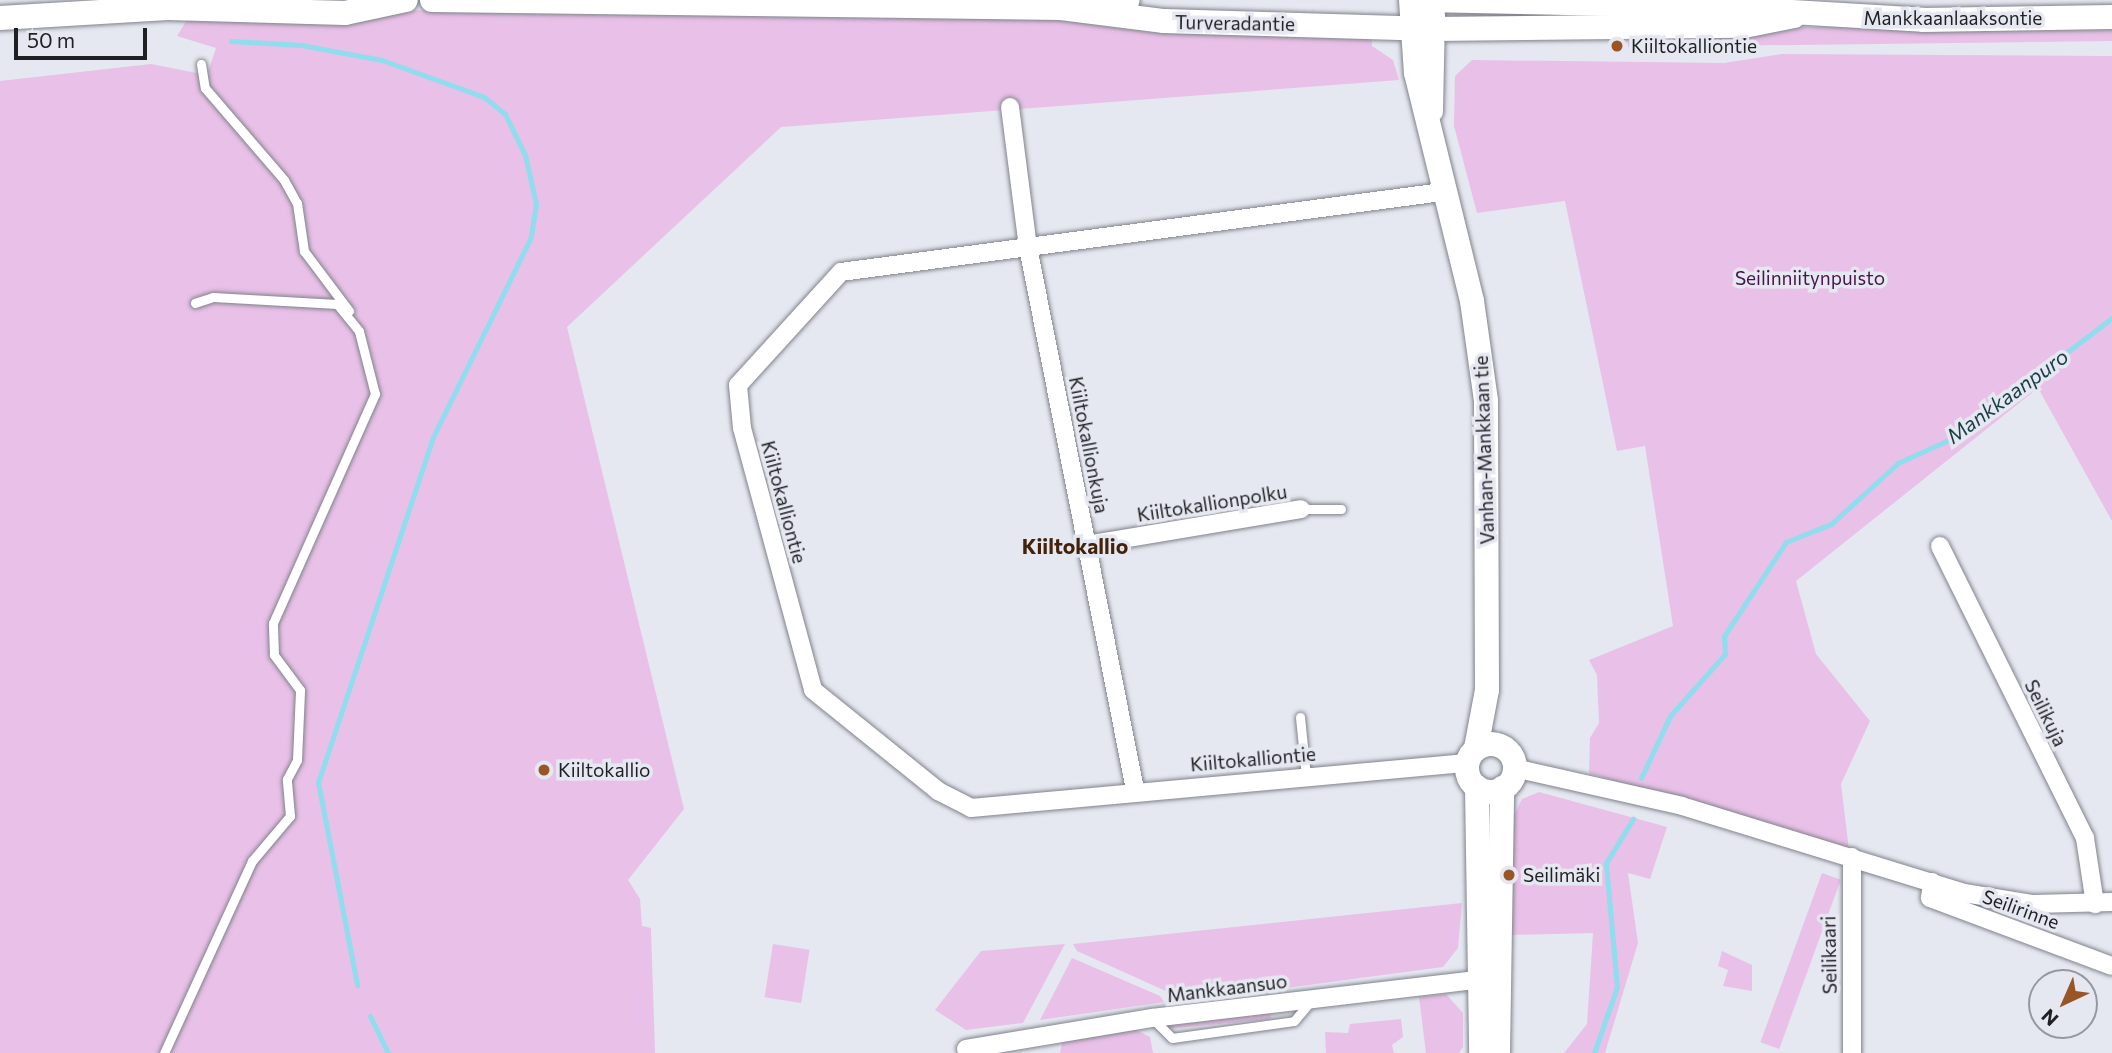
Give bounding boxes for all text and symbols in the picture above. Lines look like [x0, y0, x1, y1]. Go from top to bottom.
street label: Mankkaanlaaksontie [1864, 7, 2042, 29]
street label: Turveradantie [1175, 11, 1295, 35]
scale bar [18, 14, 150, 58]
text: 50 m [27, 27, 75, 52]
place label: Kiiltokalliontie [1631, 35, 1757, 57]
marker: Kiiltokalliontie [1609, 38, 1625, 54]
park label: Seilinniitynpuisto [1735, 267, 1885, 289]
water label: Mankkaanpuro [1941, 343, 2073, 449]
street label: Vanhan-Mankkaan tie [1469, 355, 1499, 545]
street label: Kiiltokallionkuja [1065, 375, 1113, 515]
street label: Kiiltokalliontie [757, 438, 811, 566]
street label: Kiiltokallionpolku [1135, 480, 1289, 526]
district label: Kiiltokallio [1022, 533, 1128, 559]
street label: Seilikuja [2020, 676, 2072, 750]
street label: Kiiltokalliontie [1189, 742, 1317, 776]
place label: Kiiltokallio [558, 759, 650, 781]
marker: Kiiltokallio [536, 762, 552, 778]
place label: Seilimäki [1523, 864, 1600, 886]
marker: Seilimäki [1501, 867, 1517, 883]
street label: Seilirinne [1980, 885, 2062, 933]
street label: Seilikaari [1817, 916, 1841, 994]
street label: Mankkaansuo [1166, 969, 1288, 1007]
north arrow [2028, 969, 2098, 1039]
text: N [2036, 1005, 2063, 1031]

